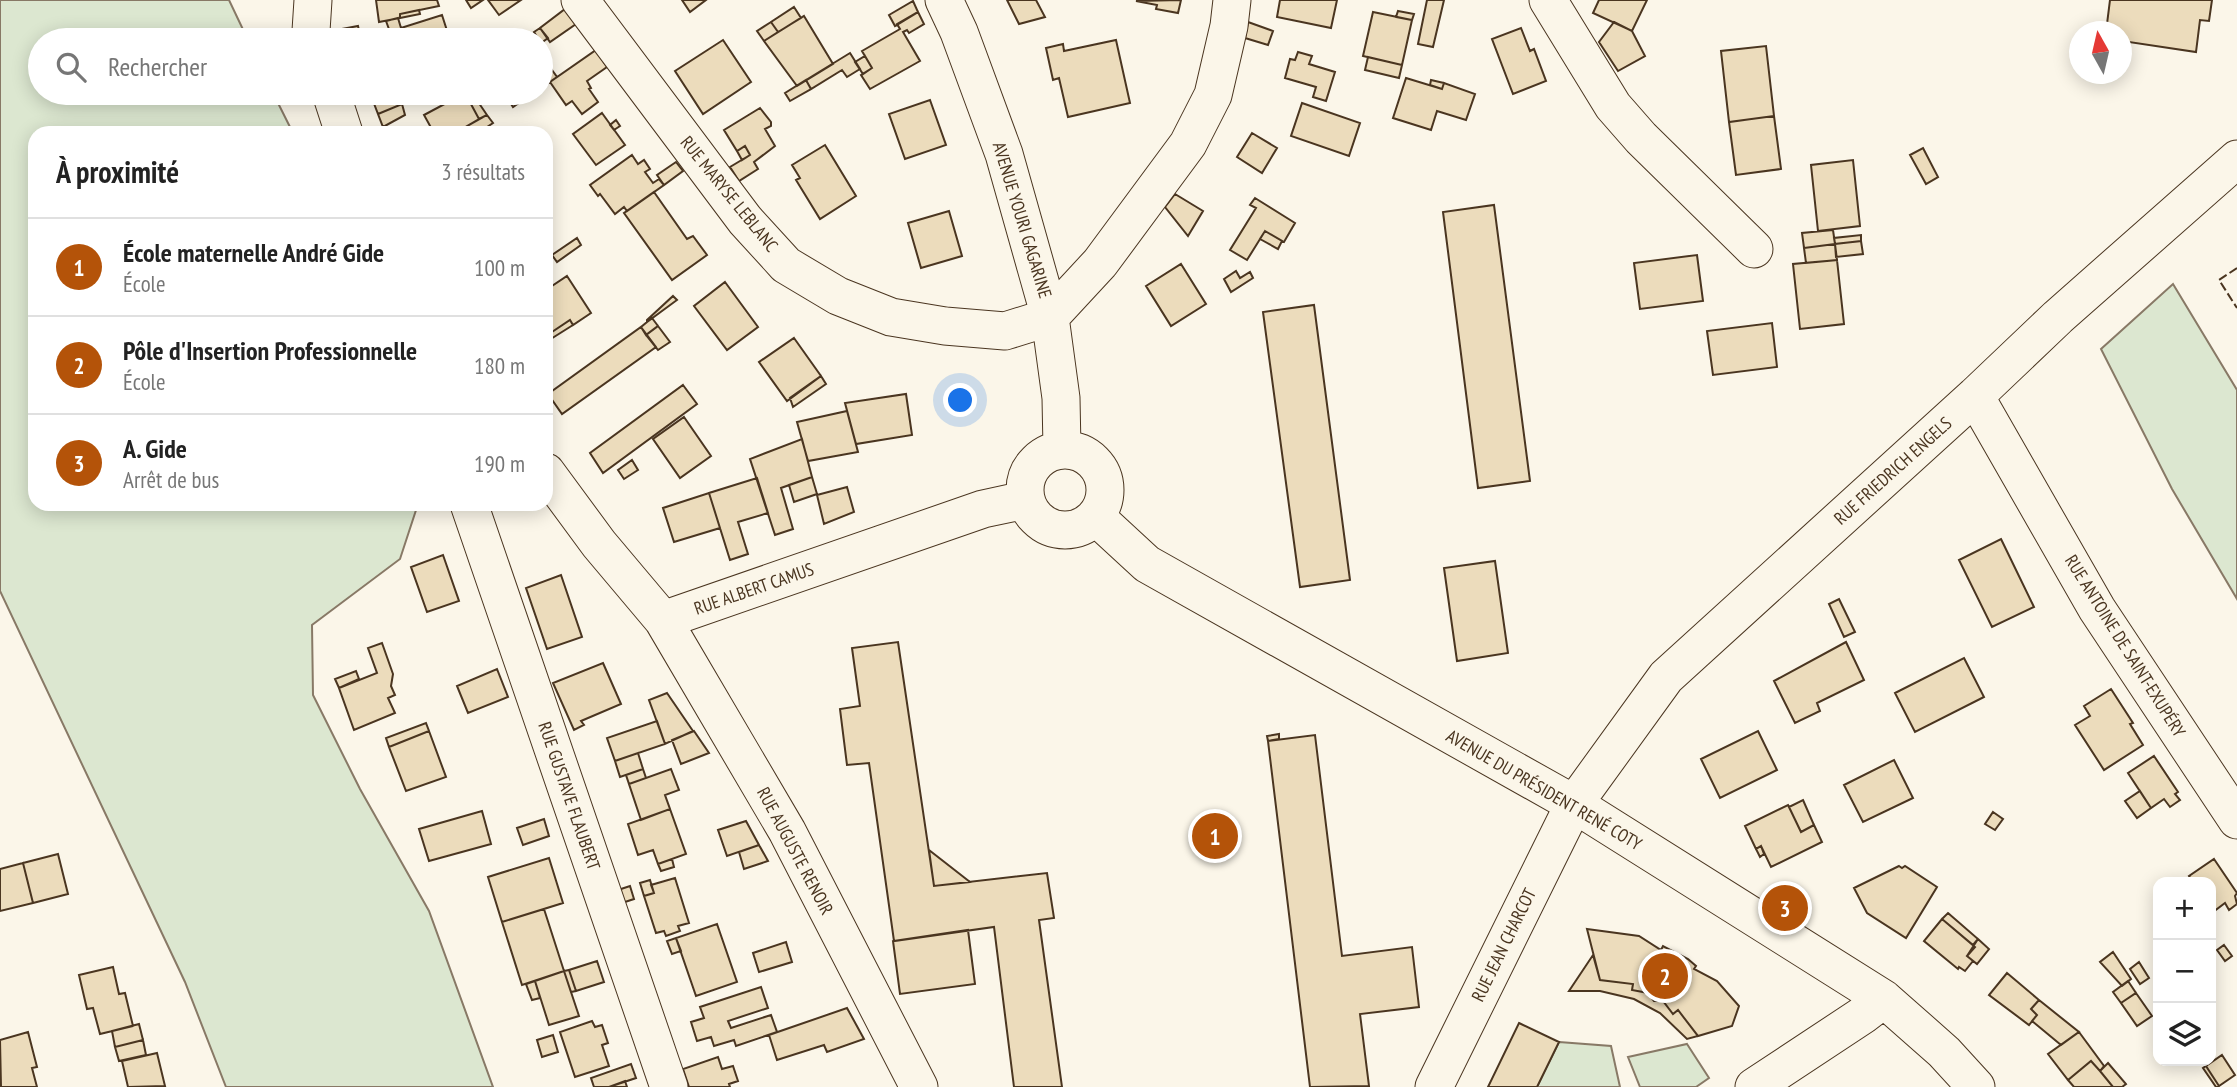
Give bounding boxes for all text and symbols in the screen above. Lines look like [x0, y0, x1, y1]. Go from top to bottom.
north arrow [2069, 21, 2132, 84]
search box [28, 28, 553, 105]
icon: search [52, 48, 90, 86]
text: Rechercher [108, 50, 207, 83]
street label: RUE MARYSE LEBLANC [676, 131, 783, 256]
street label: AVENUE YOURI GAGARINE [988, 139, 1057, 301]
text: À proximité [56, 152, 179, 191]
text: 3 résultats [441, 157, 525, 186]
text: École maternelle André Gide [123, 236, 384, 269]
text: 1 [74, 253, 85, 282]
text: 100 m [474, 253, 525, 282]
text: École [123, 269, 165, 298]
text: Pôle d'Insertion Professionnelle [123, 334, 417, 367]
text: 2 [74, 351, 85, 380]
text: 180 m [474, 351, 525, 380]
text: École [123, 367, 165, 396]
your location [943, 383, 977, 417]
street label: RUE FRIEDRICH ENGELS [1829, 411, 1957, 530]
text: A. Gide [123, 432, 187, 465]
text: 3 [74, 449, 85, 478]
text: 190 m [474, 449, 525, 478]
text: Arrêt de bus [123, 465, 219, 494]
street label: RUE ANTOINE DE SAINT-EXUPÉRY [2060, 550, 2191, 742]
street label: RUE ALBERT CAMUS [691, 557, 817, 620]
street label: RUE GUSTAVE FLAUBERT [533, 719, 606, 873]
street label: AVENUE DU PRÉSIDENT RENÉ COTY [1442, 724, 1647, 855]
street label: RUE AUGUSTE RENOIR [752, 783, 839, 919]
pin: 1 [1192, 810, 1238, 862]
map controls [2153, 877, 2216, 1066]
button: + [2153, 877, 2216, 940]
pin: 3 [1762, 882, 1808, 934]
street label: RUE JEAN CHARCOT [1466, 884, 1541, 1005]
button: − [2153, 940, 2216, 1003]
pin: 2 [1642, 950, 1688, 1002]
button: layers [2153, 1003, 2216, 1066]

